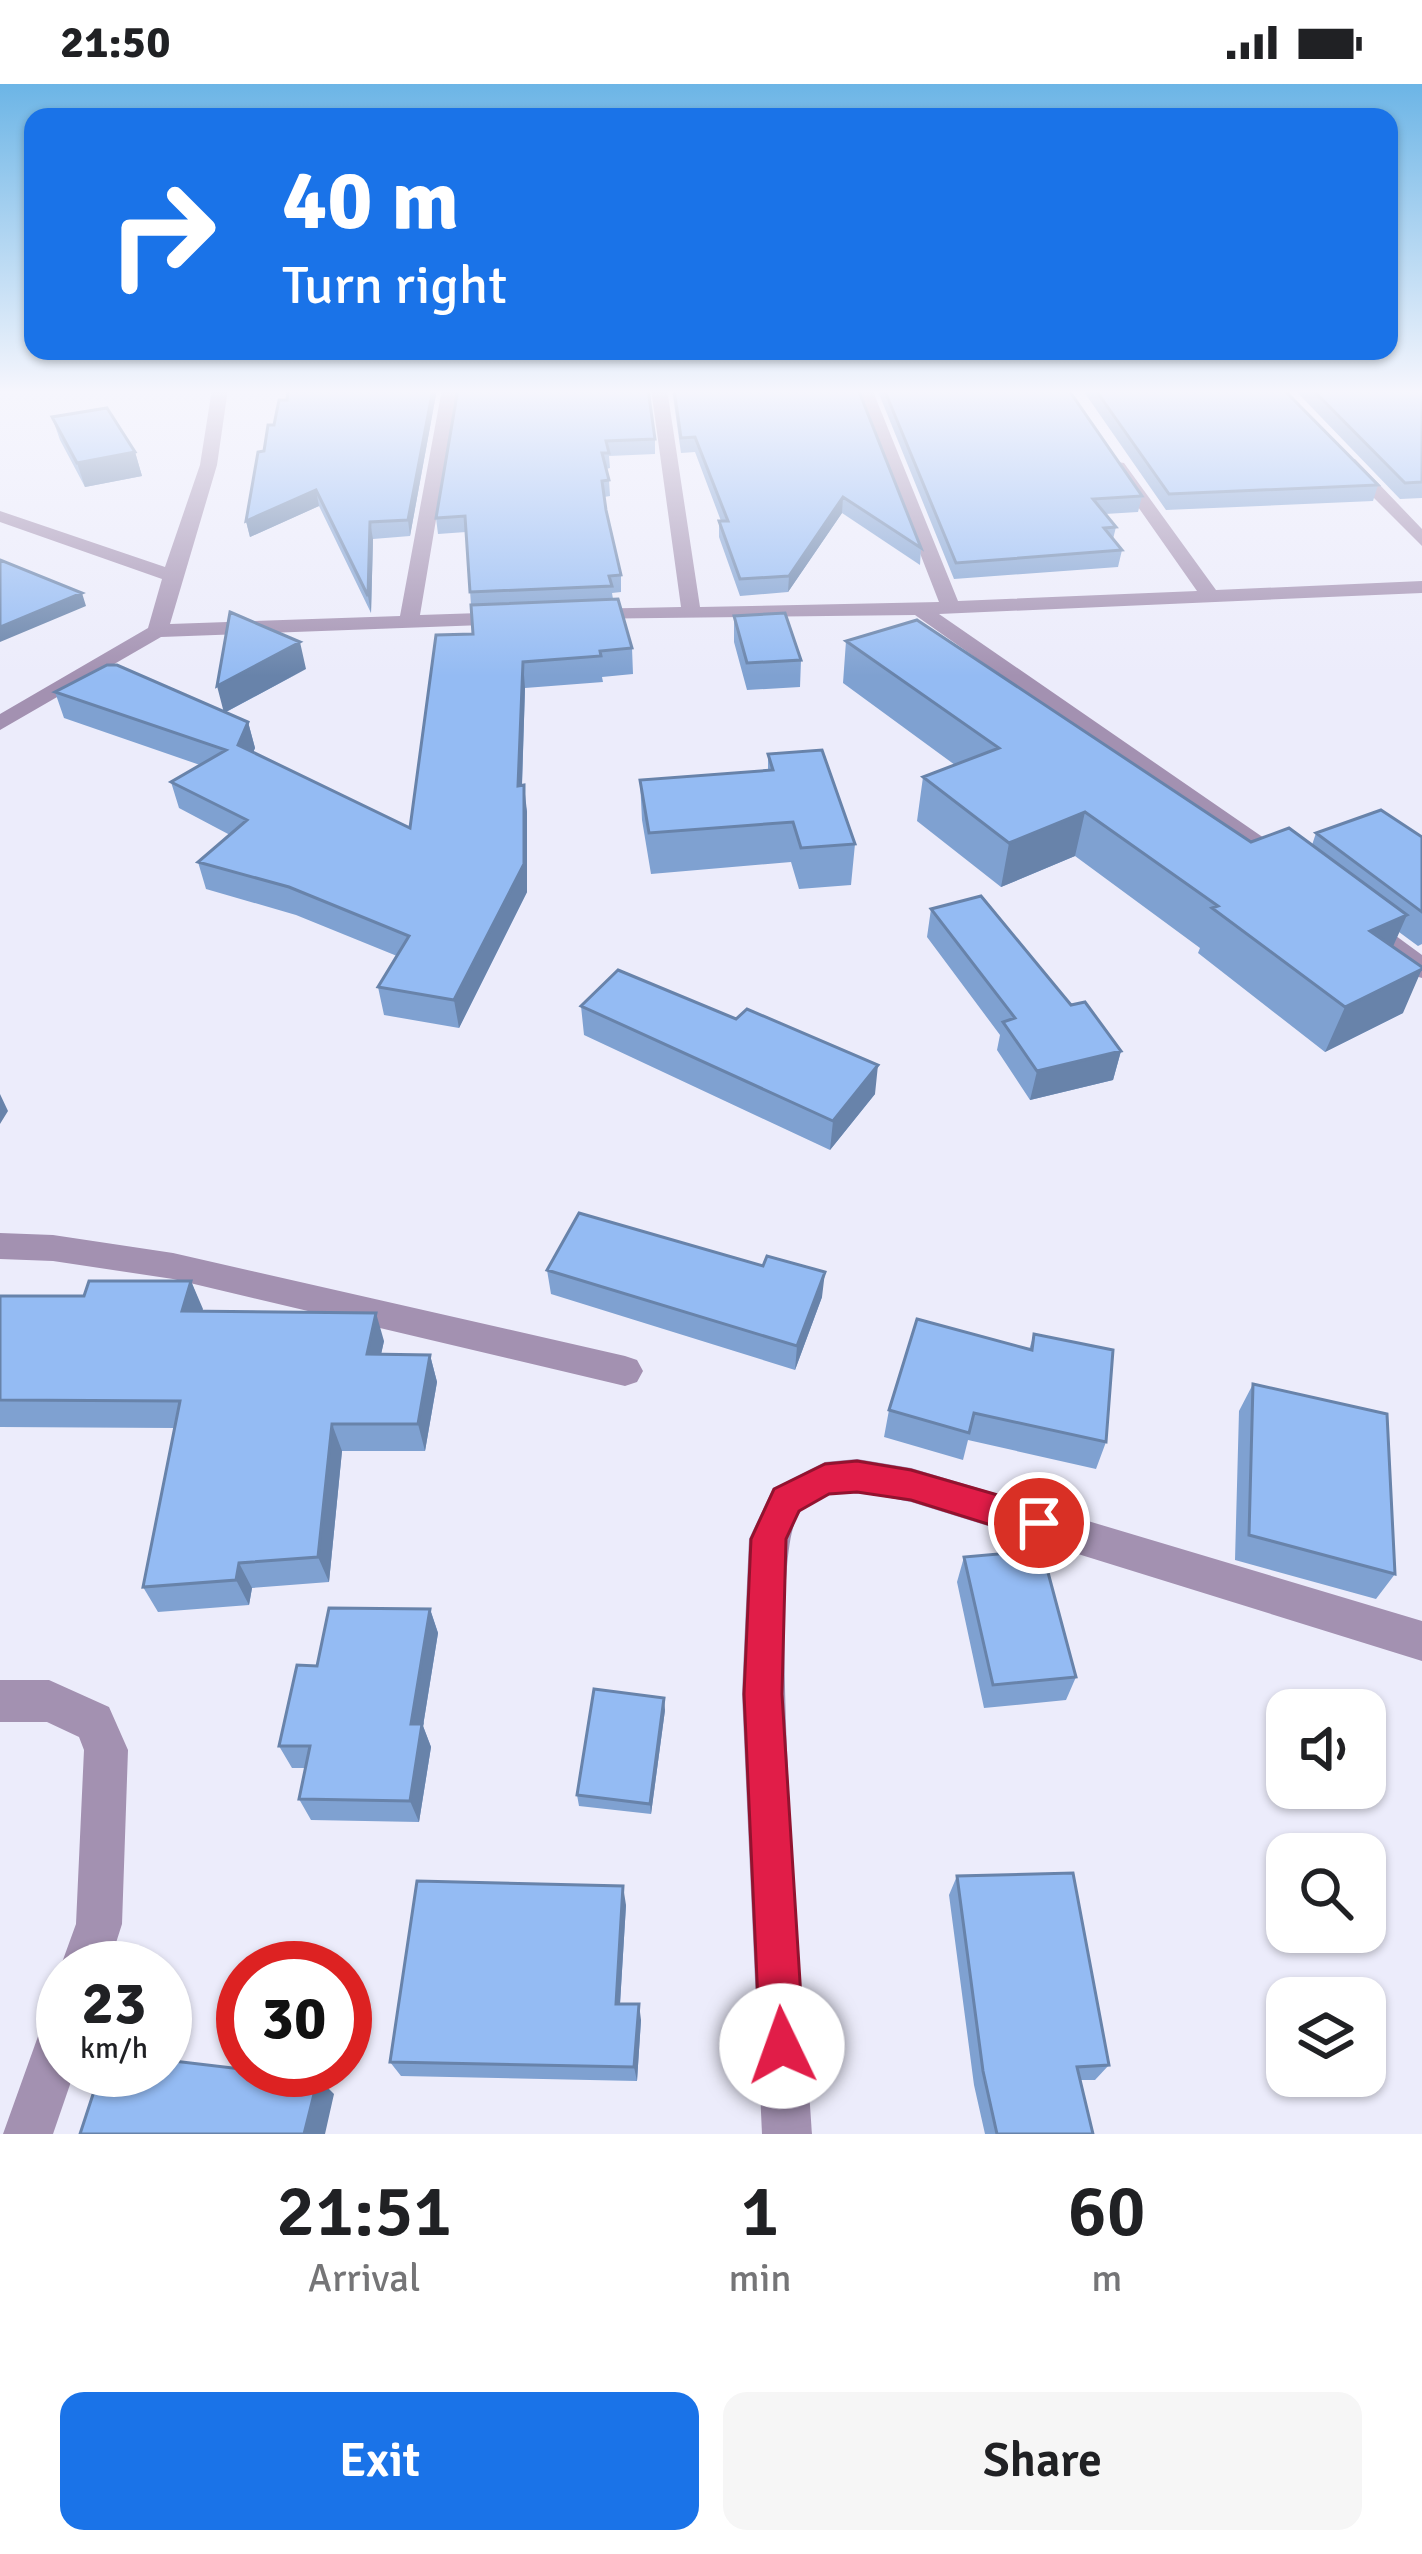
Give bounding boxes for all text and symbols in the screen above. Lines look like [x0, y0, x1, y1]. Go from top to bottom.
text: 21:50 [60, 15, 170, 70]
text: 40 m [282, 149, 459, 253]
icon: right [84, 156, 240, 312]
text: Turn right [282, 252, 507, 319]
pin [988, 1472, 1090, 1574]
icon: arrive [1006, 1490, 1072, 1556]
map controls [1266, 1689, 1386, 2097]
button: sound [1266, 1689, 1386, 1809]
button: search [1266, 1833, 1386, 1953]
speed limit sign: 30 [216, 1941, 372, 2097]
text: 23 [82, 1967, 146, 2041]
button: layers [1266, 1977, 1386, 2097]
position arrow [719, 1983, 845, 2109]
text: km/h [80, 2030, 148, 2067]
text: 21:51 [276, 2167, 452, 2256]
text: 1 [741, 2167, 779, 2256]
text: 60 [1068, 2167, 1146, 2256]
text: Arrival [308, 2254, 420, 2302]
text: min [729, 2254, 791, 2302]
text: m [1091, 2254, 1122, 2302]
button: Exit [60, 2392, 699, 2530]
button: Share [723, 2392, 1362, 2530]

